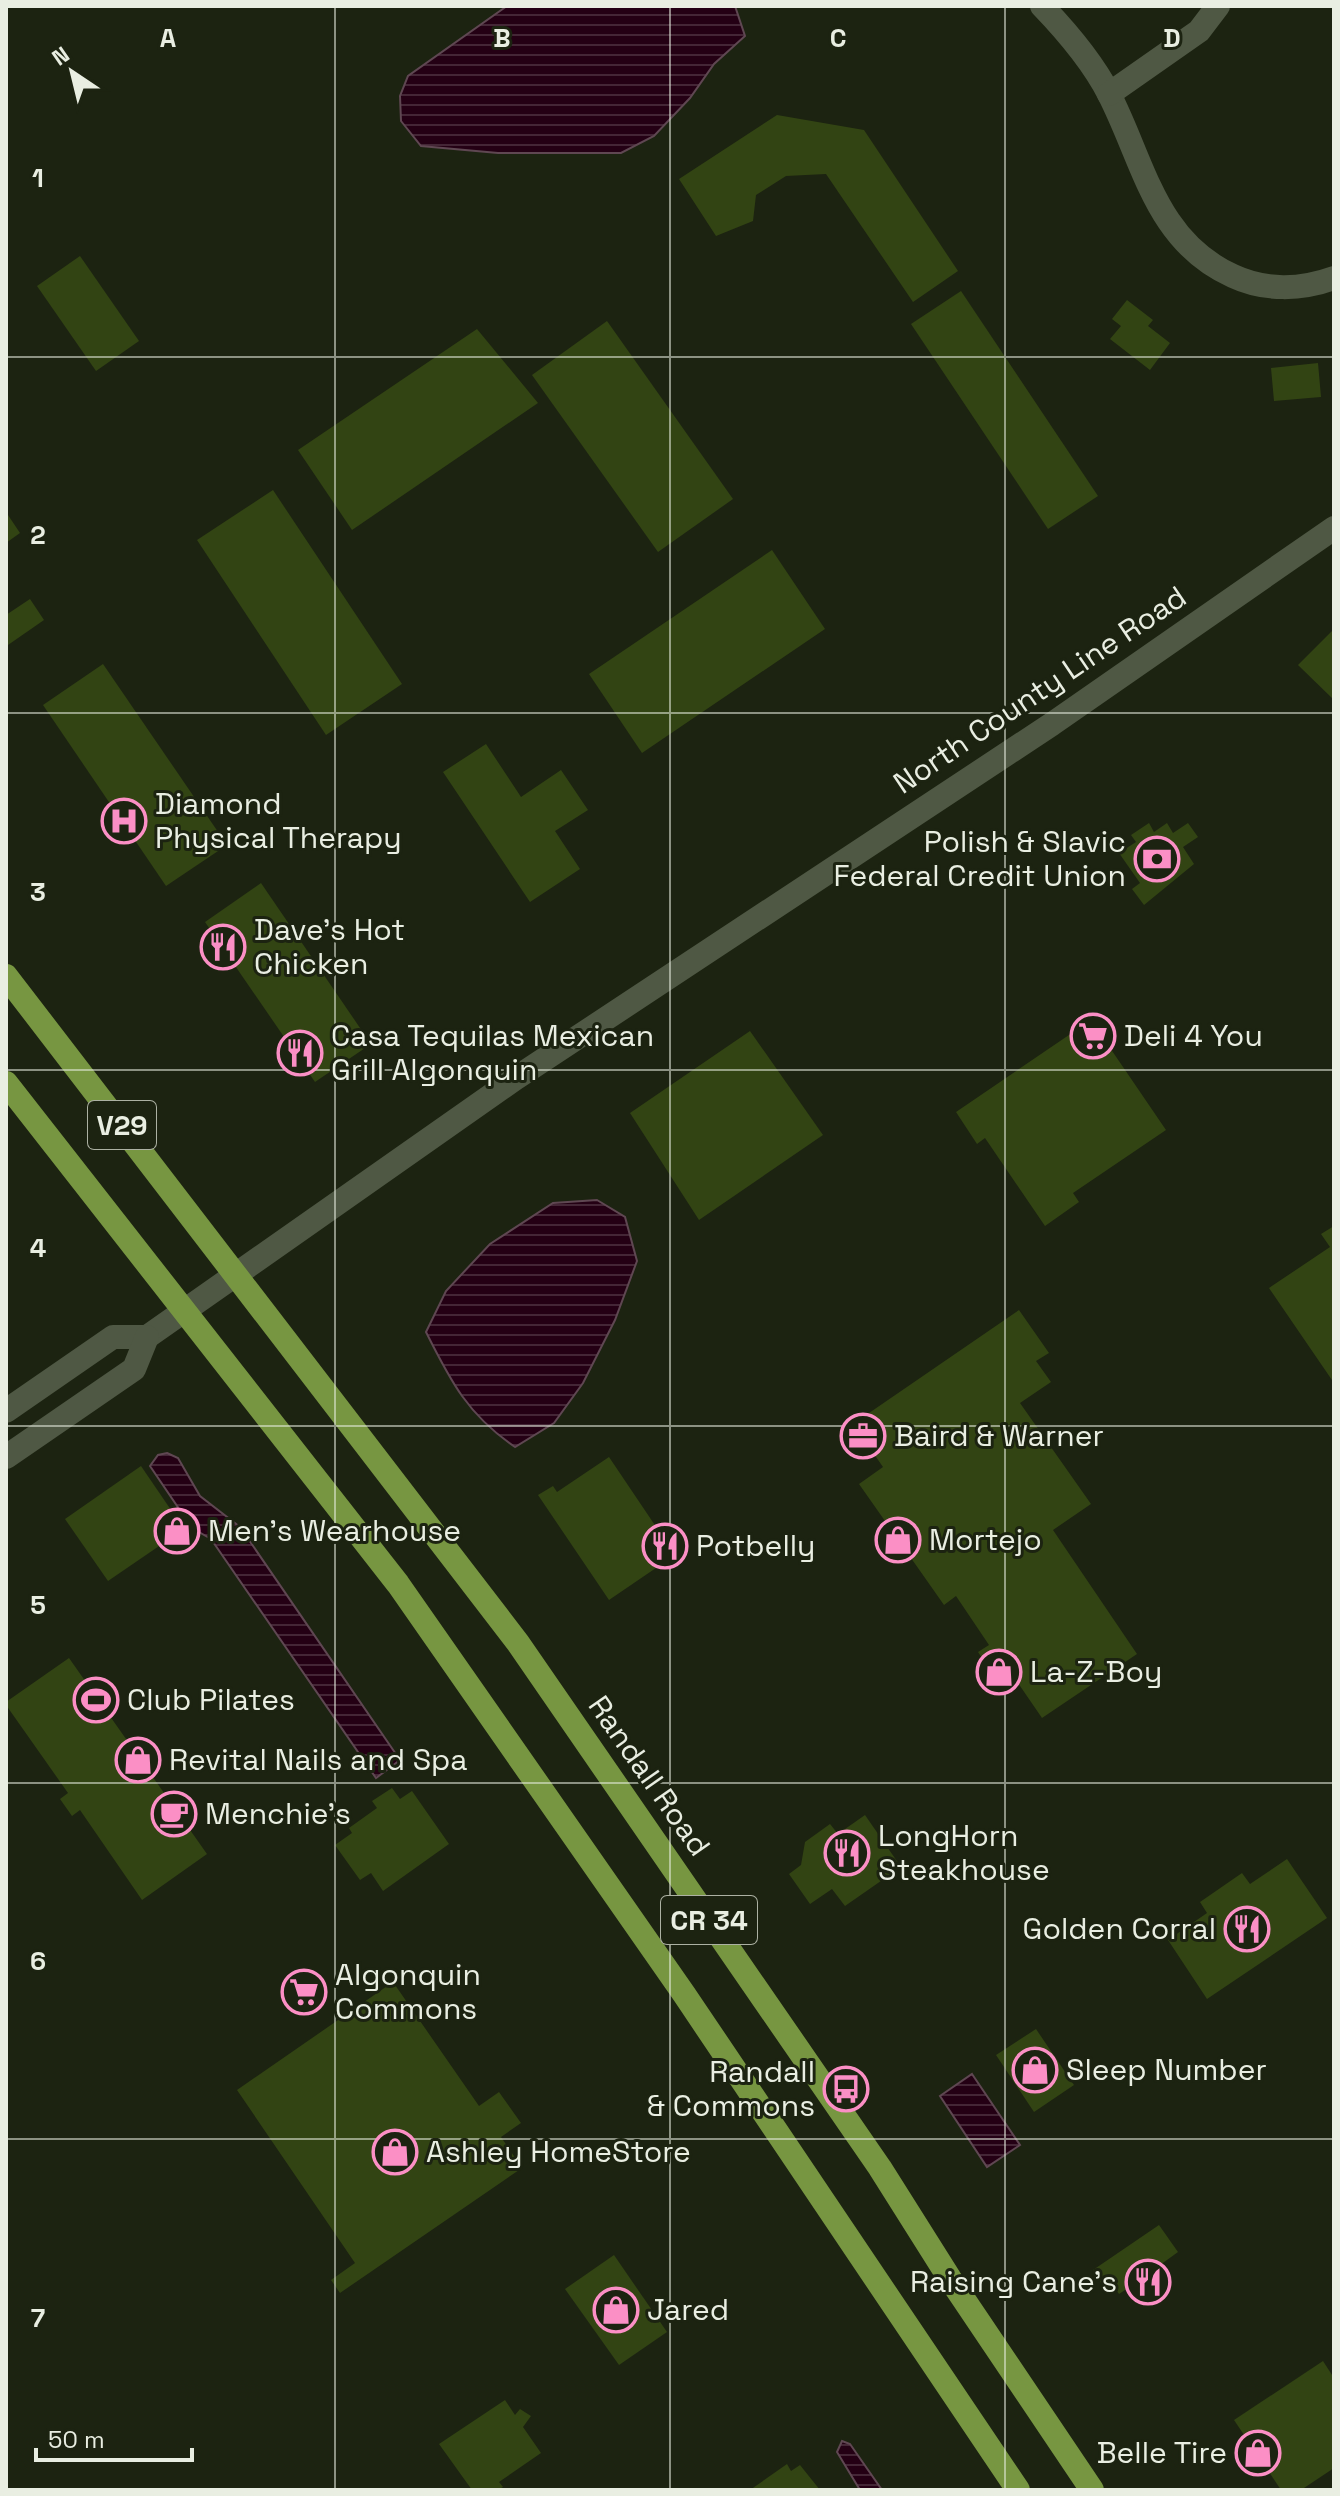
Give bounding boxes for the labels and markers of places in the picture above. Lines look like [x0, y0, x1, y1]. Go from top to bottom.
place label: Diamond Physical Therapy [155, 784, 402, 857]
hospital icon: Diamond Physical Therapy [100, 797, 148, 845]
place label: Polish & Slavic Federal Credit Union [833, 822, 1126, 895]
bank icon: Polish & Slavic Federal Credit Union [1133, 835, 1181, 883]
place label: Dave's Hot Chicken [254, 910, 405, 983]
restaurant icon: Dave's Hot Chicken [199, 923, 247, 971]
supermarket icon: Deli 4 You [1069, 1012, 1117, 1060]
place label: Casa Tequilas Mexican Grill Algonquin [331, 1016, 654, 1089]
place label: Deli 4 You [1124, 1016, 1263, 1055]
restaurant icon: Casa Tequilas Mexican Grill Algonquin [276, 1029, 324, 1077]
office icon: Baird & Warner [839, 1412, 887, 1460]
place label: Baird & Warner [894, 1416, 1104, 1455]
shop icon: Men's Wearhouse [153, 1507, 201, 1555]
place label: Men's Wearhouse [208, 1511, 461, 1550]
shop icon: Mortejo [874, 1516, 922, 1564]
place label: Mortejo [929, 1520, 1042, 1559]
restaurant icon: Potbelly [641, 1522, 689, 1570]
place label: Potbelly [696, 1526, 815, 1565]
shop icon: La-Z-Boy [975, 1648, 1023, 1696]
place label: La-Z-Boy [1030, 1652, 1162, 1691]
sports icon: Club Pilates [72, 1676, 120, 1724]
place label: Club Pilates [127, 1680, 295, 1719]
shop icon: Revital Nails and Spa [114, 1736, 162, 1784]
place label: Revital Nails and Spa [169, 1740, 468, 1779]
cafe icon: Menchie's [150, 1790, 198, 1838]
place label: Menchie's [205, 1794, 351, 1833]
place label: LongHorn Steakhouse [878, 1816, 1050, 1889]
restaurant icon: LongHorn Steakhouse [823, 1829, 871, 1877]
restaurant icon: Golden Corral [1223, 1905, 1271, 1953]
place label: Golden Corral [1023, 1909, 1216, 1948]
place label: Algonquin Commons [335, 1955, 481, 2028]
supermarket icon: Algonquin Commons [280, 1968, 328, 2016]
shop icon: Sleep Number [1011, 2046, 1059, 2094]
place label: Sleep Number [1066, 2050, 1267, 2089]
place label: Randall & Commons [647, 2052, 815, 2125]
bus stop icon: Randall & Commons [822, 2065, 870, 2113]
shop icon: Ashley HomeStore [371, 2128, 419, 2176]
place label: Ashley HomeStore [426, 2132, 691, 2171]
restaurant icon: Raising Cane's [1124, 2258, 1172, 2306]
place label: Raising Cane's [910, 2262, 1117, 2301]
shop icon: Jared [592, 2286, 640, 2334]
place label: Jared [647, 2290, 729, 2329]
shop icon: Belle Tire [1234, 2429, 1282, 2477]
place label: Belle Tire [1097, 2433, 1227, 2472]

